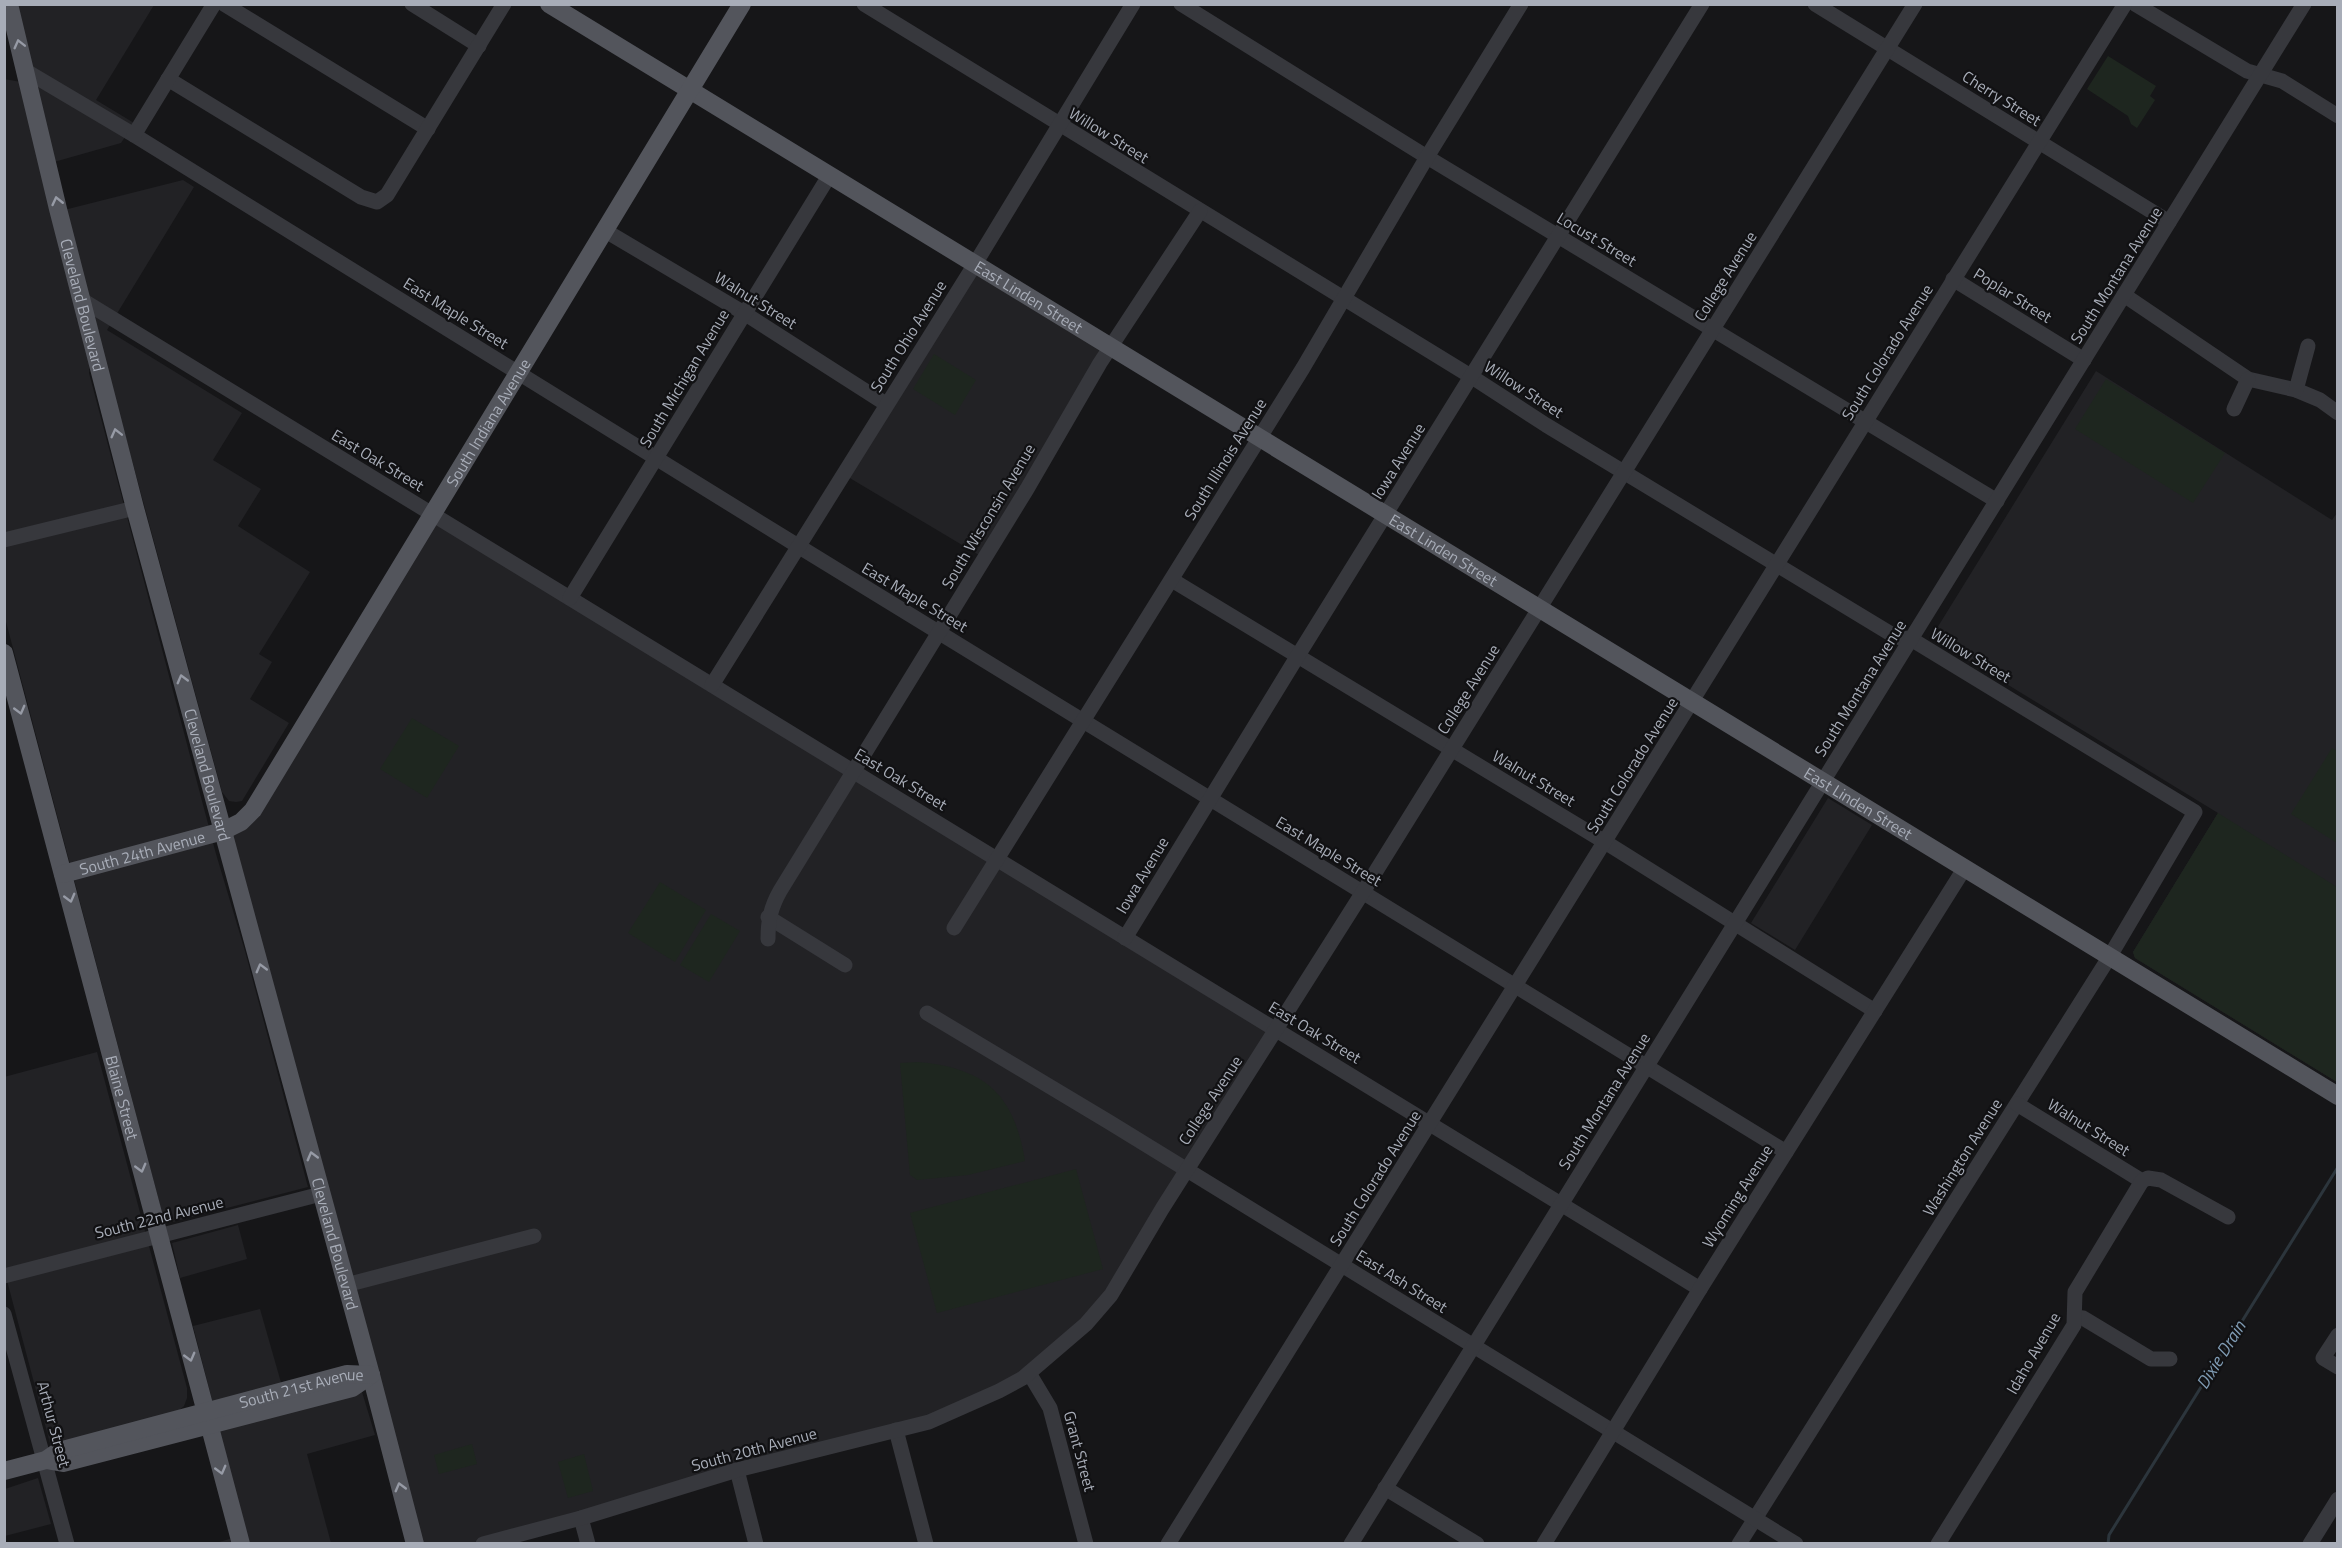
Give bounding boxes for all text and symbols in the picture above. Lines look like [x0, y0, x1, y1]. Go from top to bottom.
one-way arrow [14, 39, 27, 49]
street label: Cherry Street [1958, 64, 2046, 132]
street label: Willow Street [1064, 101, 1154, 169]
one-way arrow [51, 196, 64, 206]
street label: South Montana Avenue [2064, 202, 2168, 348]
street label: Locust Street [1553, 206, 1642, 272]
street label: College Avenue [1688, 226, 1762, 326]
street label: Cleveland Boulevard [54, 236, 111, 374]
street label: East Linden Street [970, 254, 1088, 339]
street label: Poplar Street [1969, 261, 2057, 329]
street label: Walnut Street [710, 265, 802, 335]
street label: East Maple Street [399, 271, 514, 355]
street label: South Ohio Avenue [864, 275, 952, 397]
street label: South Colorado Avenue [1835, 279, 1939, 425]
street label: South Michigan Avenue [633, 304, 735, 452]
street label: South Indiana Avenue [440, 354, 536, 491]
street label: Willow Street [1480, 354, 1569, 424]
street label: South Illinois Avenue [1178, 393, 1272, 525]
street label: Iowa Avenue [1365, 418, 1431, 504]
street label: East Oak Street [327, 423, 429, 497]
one-way arrow [111, 428, 124, 438]
street label: South Wisconsin Avenue [935, 439, 1041, 593]
street label: East Linden Street [1385, 508, 1503, 593]
street label: East Maple Street [857, 556, 973, 638]
street label: South Montana Avenue [1808, 615, 1912, 761]
street label: Willow Street [1926, 621, 2016, 689]
street label: College Avenue [1431, 639, 1505, 739]
one-way arrow [177, 674, 189, 685]
street label: South Colorado Avenue [1580, 692, 1684, 838]
one-way arrow [12, 705, 25, 715]
street label: Cleveland Boulevard [178, 706, 237, 844]
street label: East Oak Street [850, 742, 952, 816]
street label: Walnut Street [1488, 744, 1580, 812]
street label: East Linden Street [1799, 761, 1918, 846]
street label: East Maple Street [1271, 810, 1387, 892]
street label: South 24th Avenue [77, 824, 208, 881]
street label: Iowa Avenue [1110, 832, 1174, 918]
one-way arrow [62, 893, 75, 903]
one-way arrow [255, 963, 268, 973]
street label: East Oak Street [1264, 995, 1366, 1069]
street label: South Montana Avenue [1552, 1028, 1656, 1174]
street label: College Avenue [1172, 1051, 1248, 1149]
street label: Blaine Street [100, 1053, 145, 1143]
street label: Walnut Street [2043, 1092, 2135, 1162]
street label: Washington Avenue [1916, 1094, 2008, 1220]
street label: South Colorado Avenue [1323, 1105, 1427, 1251]
street label: Wyoming Avenue [1696, 1140, 1778, 1252]
one-way arrow [306, 1152, 319, 1162]
one-way arrow [133, 1163, 146, 1173]
street label: Cleveland Boulevard [306, 1175, 365, 1313]
street label: South 22nd Avenue [92, 1189, 226, 1245]
street label: East Ash Street [1352, 1243, 1453, 1319]
street label: Idaho Avenue [2000, 1308, 2066, 1398]
water label: Dixie Drain [2189, 1314, 2253, 1394]
one-way arrow [183, 1352, 196, 1362]
street label: South 21st Avenue [236, 1362, 364, 1414]
street label: Arthur Street [31, 1378, 77, 1470]
street label: Grant Street [1058, 1408, 1102, 1494]
street label: South 20th Avenue [689, 1421, 819, 1477]
one-way arrow [214, 1464, 226, 1474]
one-way arrow [395, 1482, 407, 1493]

